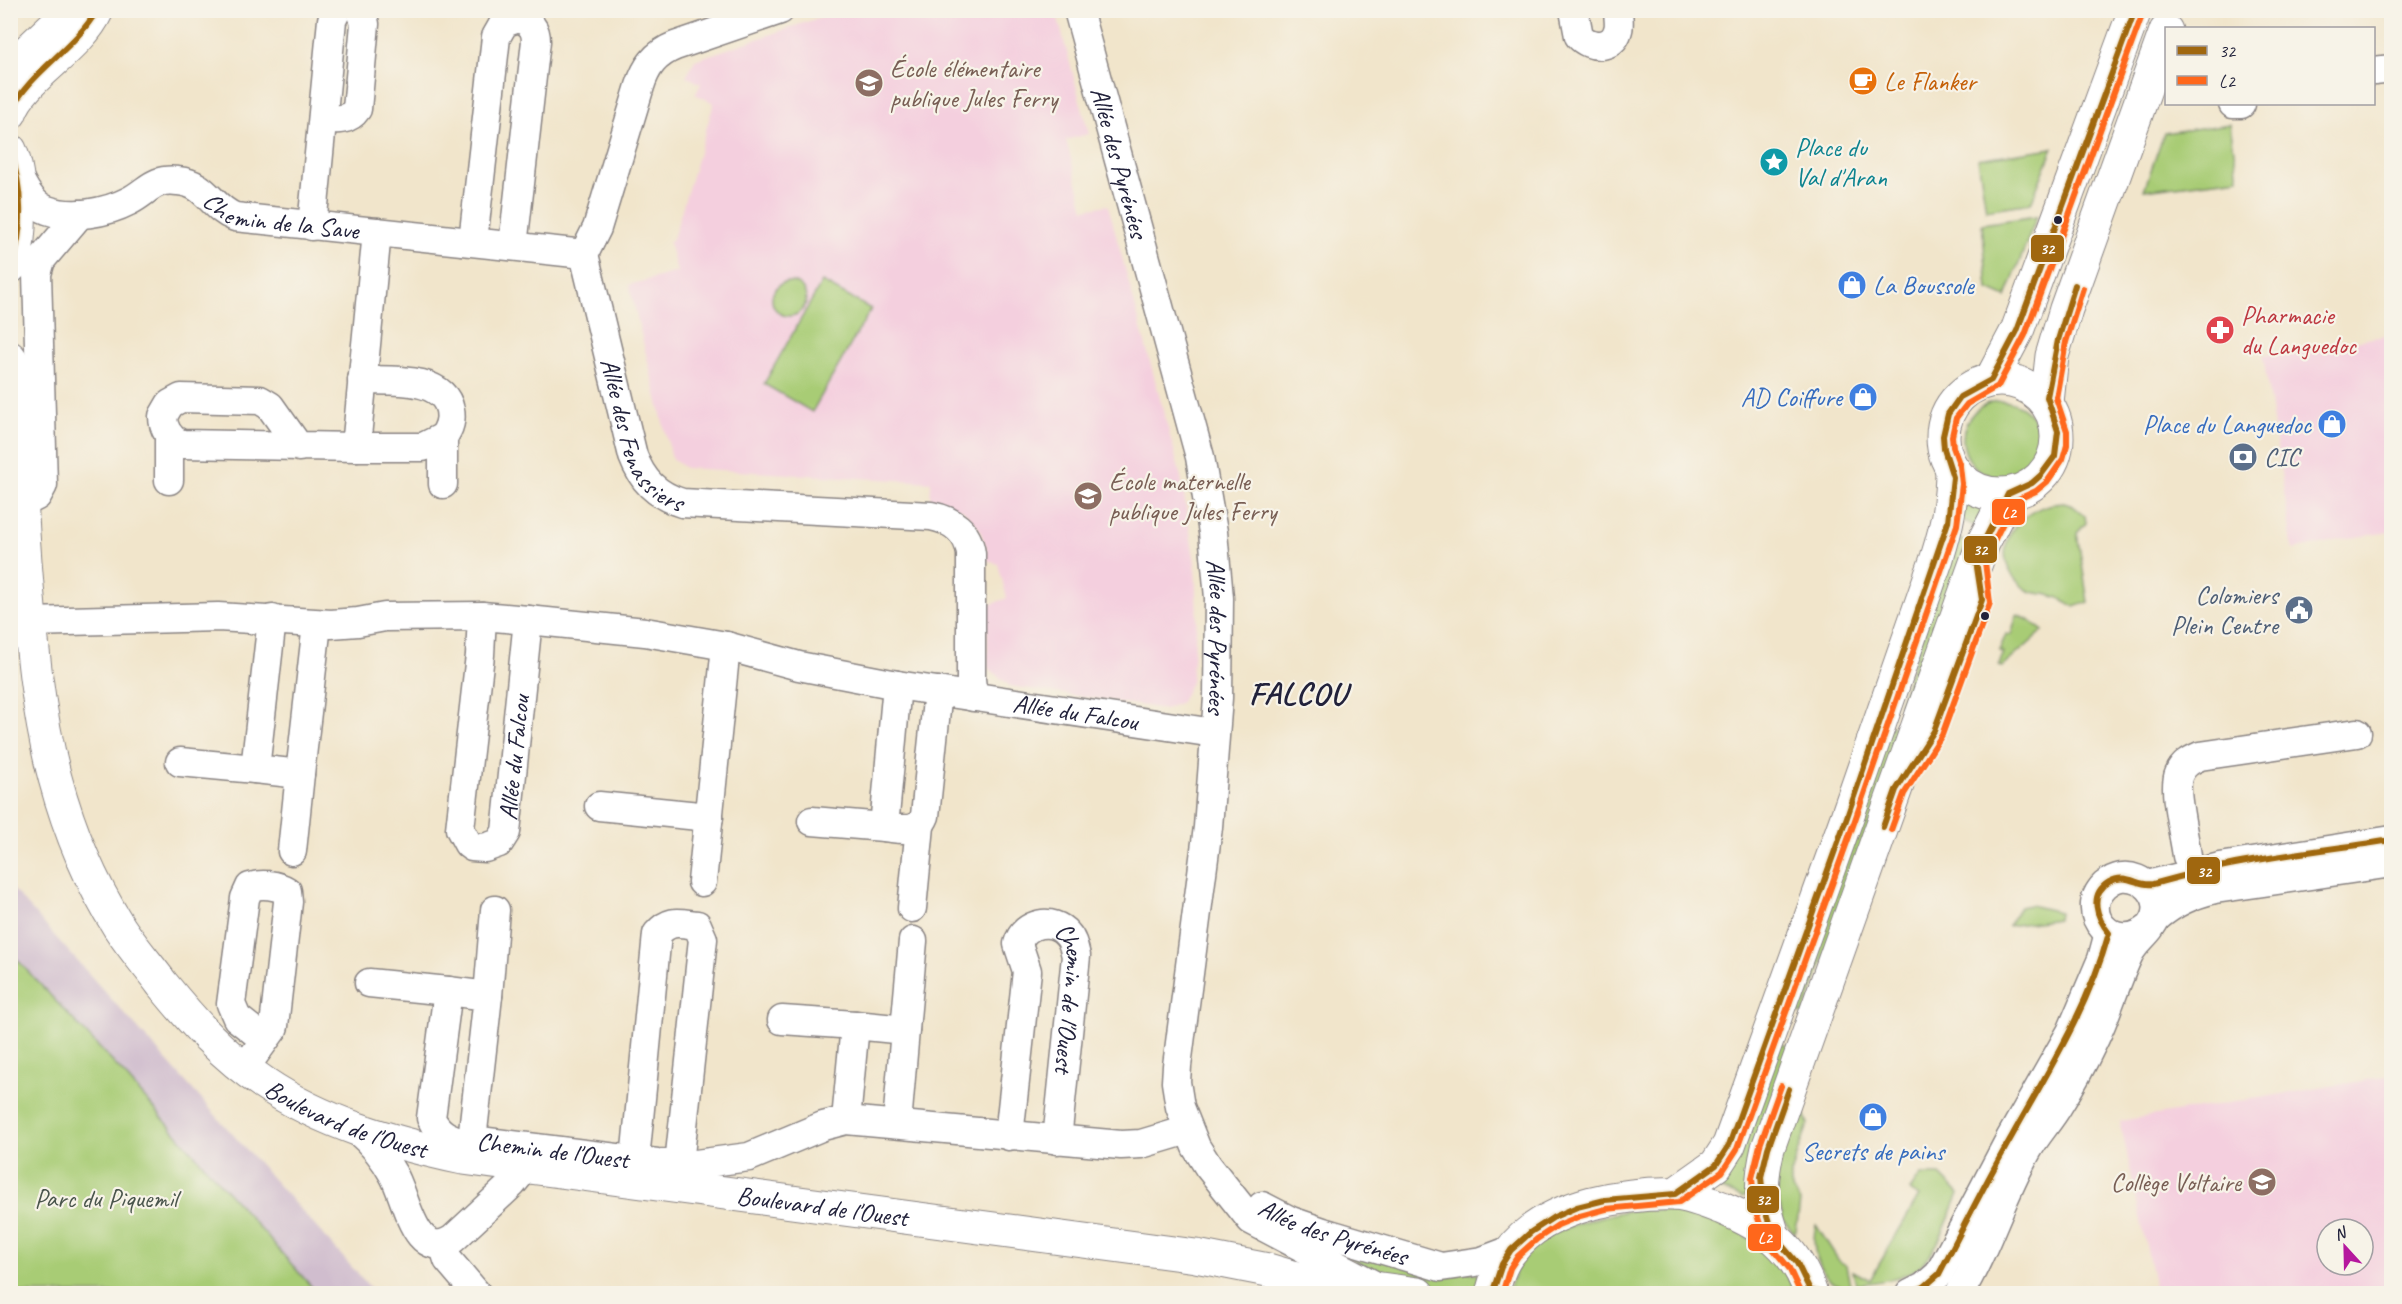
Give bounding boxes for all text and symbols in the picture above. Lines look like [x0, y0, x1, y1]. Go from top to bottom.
legend [2165, 27, 2375, 105]
text: 32 [2219, 40, 2237, 62]
place label: École élémentaire publique Jules Ferry [890, 52, 1060, 115]
cafe icon: Le Flanker [1847, 65, 1879, 97]
place label: Le Flanker [1884, 65, 1978, 98]
school or university icon: École élémentaire publique Jules Ferry [853, 67, 885, 99]
text: L2 [2219, 70, 2237, 92]
street label: Allée des Pyrénées [1083, 83, 1157, 244]
place label: Place du Val d'Aran [1795, 131, 1887, 194]
place icon: Place du Val d'Aran [1758, 146, 1790, 178]
street label: Chemin de la Save [196, 184, 362, 247]
unlabelled marker [2052, 214, 2064, 226]
line badge: 32 [2030, 234, 2065, 263]
text: 32 [2040, 239, 2056, 259]
shop icon: La Boussole [1836, 269, 1868, 301]
place label: La Boussole [1873, 269, 1975, 302]
place label: Pharmacie du Languedoc [2241, 299, 2357, 362]
pharmacy icon: Pharmacie du Languedoc [2204, 314, 2236, 346]
street label: Allée des Fenassiers [593, 355, 690, 520]
place label: AD Coiffure [1741, 381, 1845, 414]
shop icon: AD Coiffure [1847, 381, 1879, 413]
place label: Place du Languedoc [2143, 408, 2313, 441]
shop icon: Place du Languedoc [2316, 408, 2348, 440]
bank icon: CIC [2227, 441, 2259, 473]
place label: CIC [2264, 441, 2303, 474]
place label: École maternelle publique Jules Ferry [1109, 465, 1279, 528]
school or university icon: École maternelle publique Jules Ferry [1072, 480, 1104, 512]
line badge: L2 [1991, 498, 2026, 526]
text: L2 [2002, 503, 2018, 523]
line badge: 32 [1963, 535, 1998, 564]
text: 32 [1973, 540, 1989, 560]
street label: Allée des Pyrénées [1199, 557, 1236, 717]
place label: Colomiers Plein Centre [2171, 579, 2281, 642]
public building icon: Colomiers Plein Centre [2283, 594, 2315, 626]
unlabelled marker [1979, 610, 1991, 622]
district label: FALCOU [1249, 673, 1352, 714]
street label: Allée du Falcou [1011, 686, 1143, 738]
street label: Allée du Falcou [491, 691, 537, 822]
line badge: 32 [2186, 856, 2221, 885]
text: 32 [2197, 862, 2213, 882]
street label: Chemin de l'Ouest [1047, 914, 1093, 1077]
street label: Boulevard de l'Ouest [259, 1072, 433, 1166]
shop icon: Secrets de pains [1857, 1101, 1889, 1133]
street label: Chemin de l'Ouest [475, 1124, 633, 1176]
place label: Secrets de pains [1802, 1135, 1947, 1168]
place label: Collège Voltaire [2111, 1166, 2243, 1199]
school or university icon: Collège Voltaire [2246, 1166, 2278, 1198]
street label: Boulevard de l'Ouest [735, 1178, 912, 1234]
park label: Parc du Piquemil [34, 1182, 182, 1215]
line badge: 32 [1746, 1185, 1780, 1214]
text: 32 [1756, 1190, 1772, 1210]
street label: Allée des Pyrénées [1253, 1191, 1413, 1273]
north arrow [2315, 1217, 2375, 1277]
text: N [2331, 1222, 2351, 1245]
line badge: L2 [1747, 1223, 1782, 1252]
text: L2 [1758, 1228, 1774, 1248]

